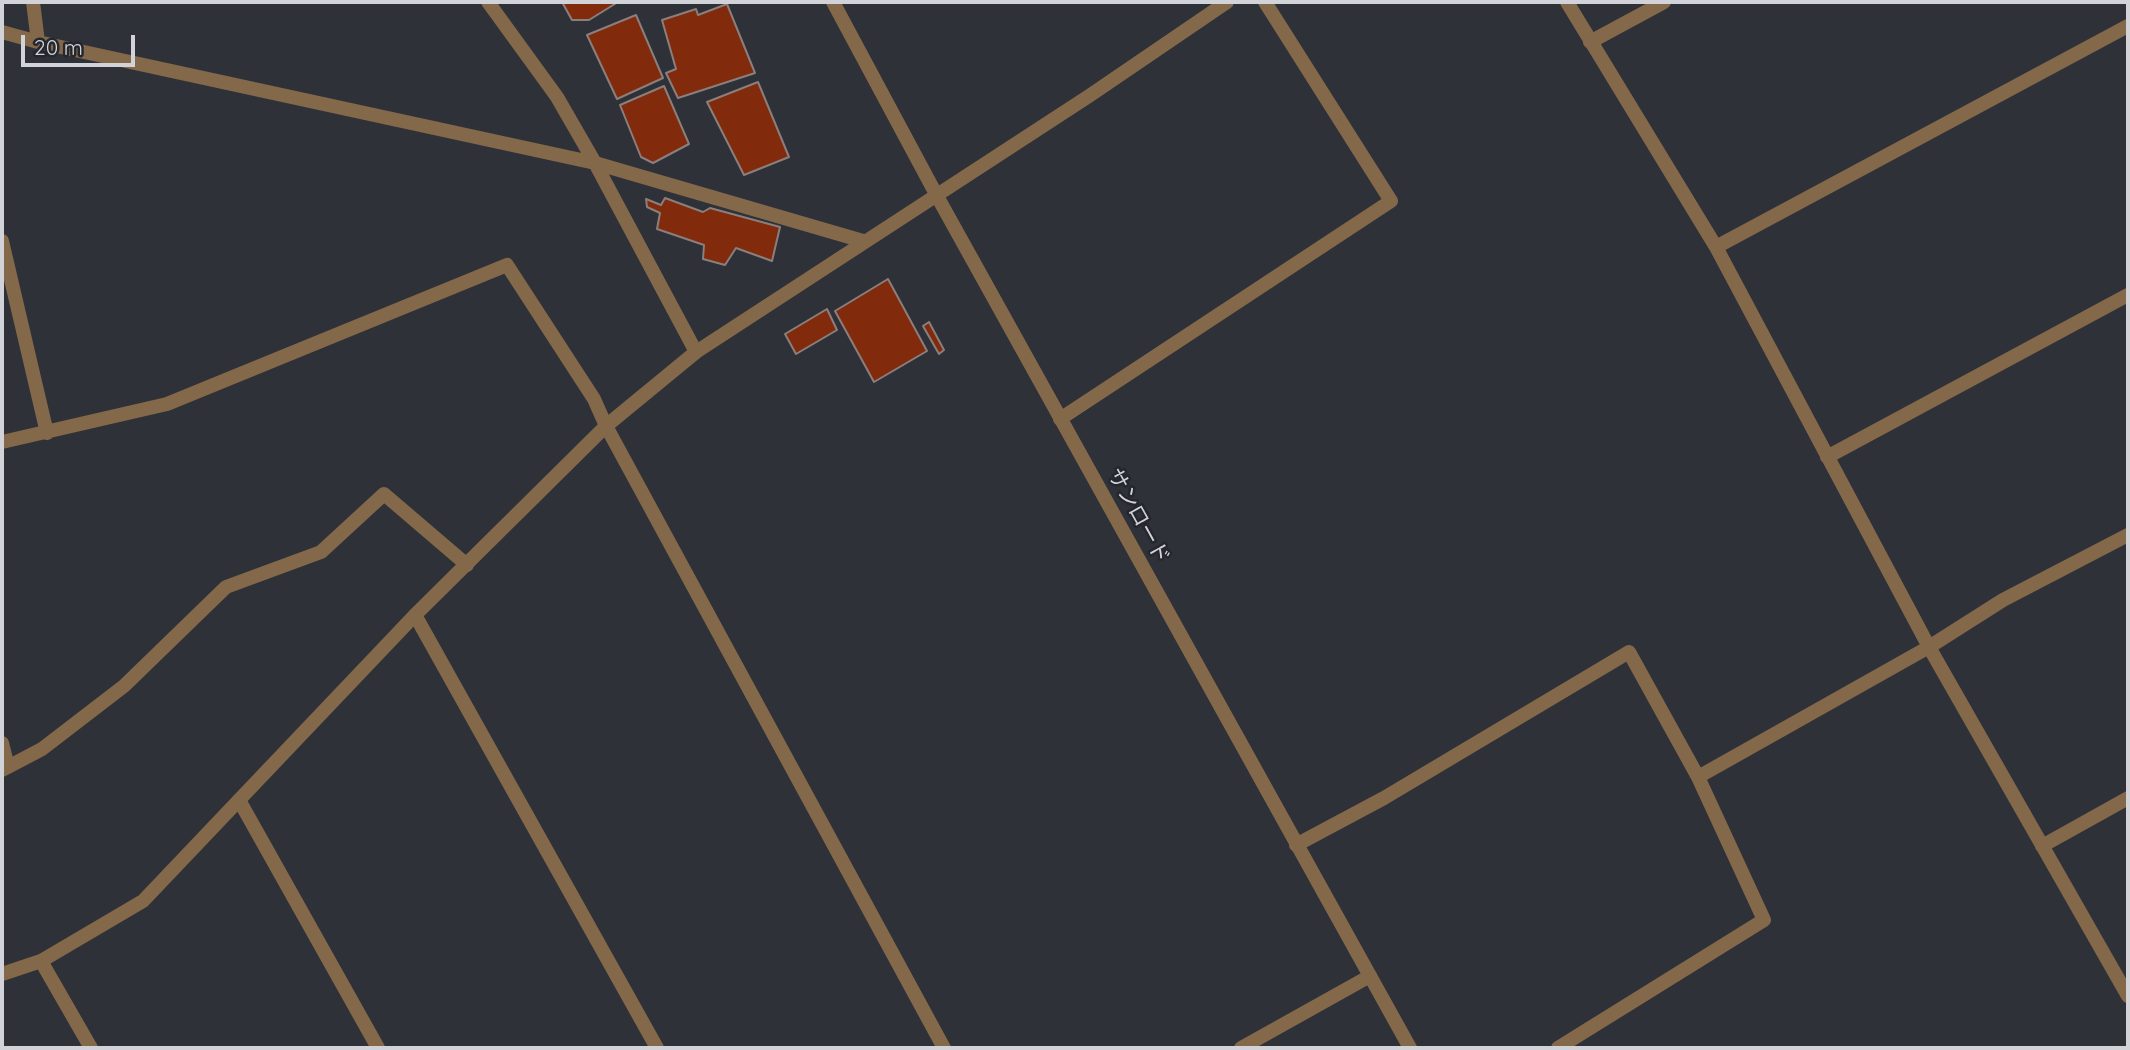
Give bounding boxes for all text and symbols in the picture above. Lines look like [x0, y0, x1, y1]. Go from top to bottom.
scale bar [24, 21, 138, 65]
text: 20 m [34, 34, 83, 60]
street label: サンロード [1102, 464, 1174, 568]

